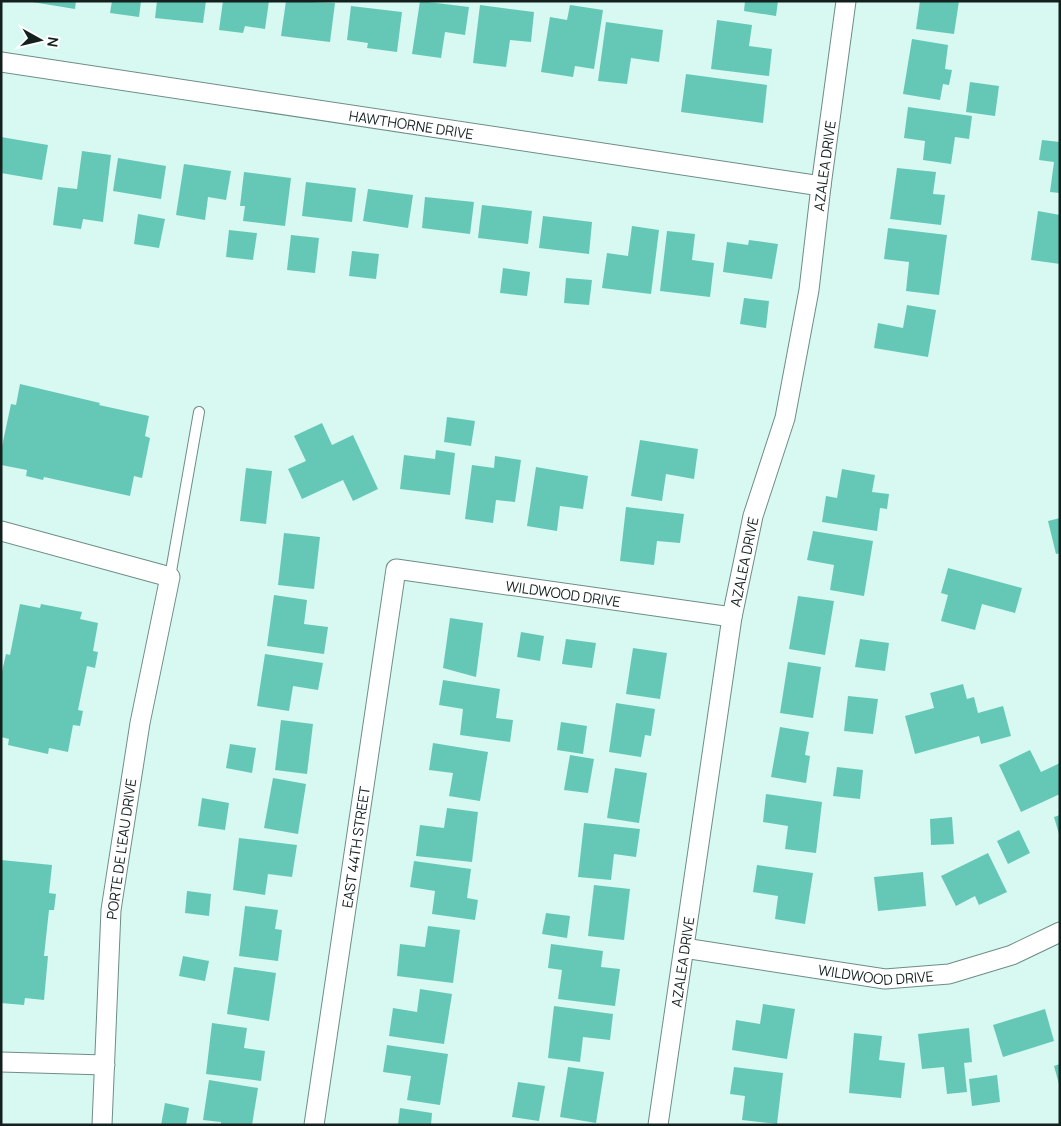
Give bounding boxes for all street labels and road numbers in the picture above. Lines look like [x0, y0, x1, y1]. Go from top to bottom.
street label: HAWTHORNE DRIVE [348, 105, 475, 143]
street label: AZALEA DRIVE [809, 119, 839, 212]
street label: AZALEA DRIVE [725, 515, 762, 608]
street label: WILDWOOD DRIVE [505, 575, 622, 610]
street label: PORTE DE L'EAU DRIVE [102, 777, 140, 921]
street label: EAST 44TH STREET [337, 784, 373, 909]
street label: AZALEA DRIVE [666, 915, 698, 1008]
street label: WILDWOOD DRIVE [817, 959, 934, 989]

